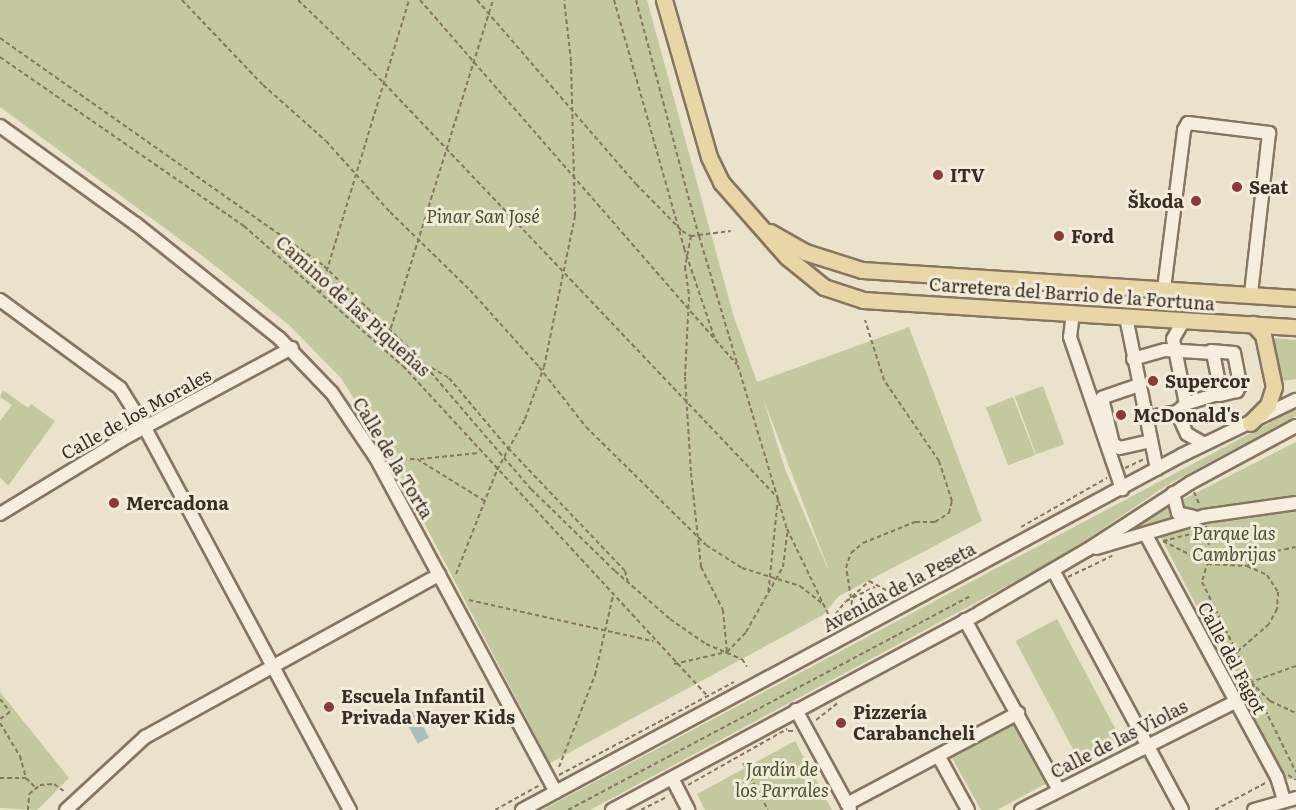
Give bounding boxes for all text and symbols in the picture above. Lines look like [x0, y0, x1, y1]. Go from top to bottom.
place label: ITV [950, 164, 985, 186]
marker: ITV [931, 168, 945, 182]
place label: Seat [1249, 176, 1288, 198]
marker: Seat [1230, 180, 1244, 194]
place label: Škoda [1128, 190, 1184, 212]
marker: Škoda [1189, 194, 1203, 208]
park label: Pinar San José [426, 205, 540, 227]
place label: Ford [1071, 225, 1114, 247]
marker: Ford [1052, 229, 1066, 243]
street label: Camino de las Piqueñas [271, 231, 435, 381]
street label: Carretera del Barrio de la Fortuna [928, 273, 1216, 315]
street label: Calle de los Morales [57, 364, 215, 464]
place label: Supercor [1165, 370, 1250, 392]
marker: Supercor [1146, 374, 1160, 388]
street label: Calle de la Torta [348, 393, 438, 523]
place label: McDonald's [1133, 404, 1239, 426]
marker: McDonald's [1114, 408, 1128, 422]
place label: Mercadona [126, 492, 229, 514]
marker: Mercadona [107, 496, 121, 510]
park label: Parque las Cambrijas [1192, 523, 1276, 566]
street label: Avenida de la Peseta [819, 538, 979, 636]
street label: Calle del Fagot [1193, 598, 1271, 718]
place label: Escuela Infantil Privada Nayer Kids [341, 686, 515, 728]
street label: Calle de las Violas [1047, 695, 1191, 783]
marker: Escuela Infantil Privada Nayer Kids [322, 700, 336, 714]
place label: Pizzería Carabancheli [853, 702, 975, 744]
marker: Pizzería Carabancheli [834, 716, 848, 730]
park label: Jardín de los Parrales [735, 759, 829, 802]

